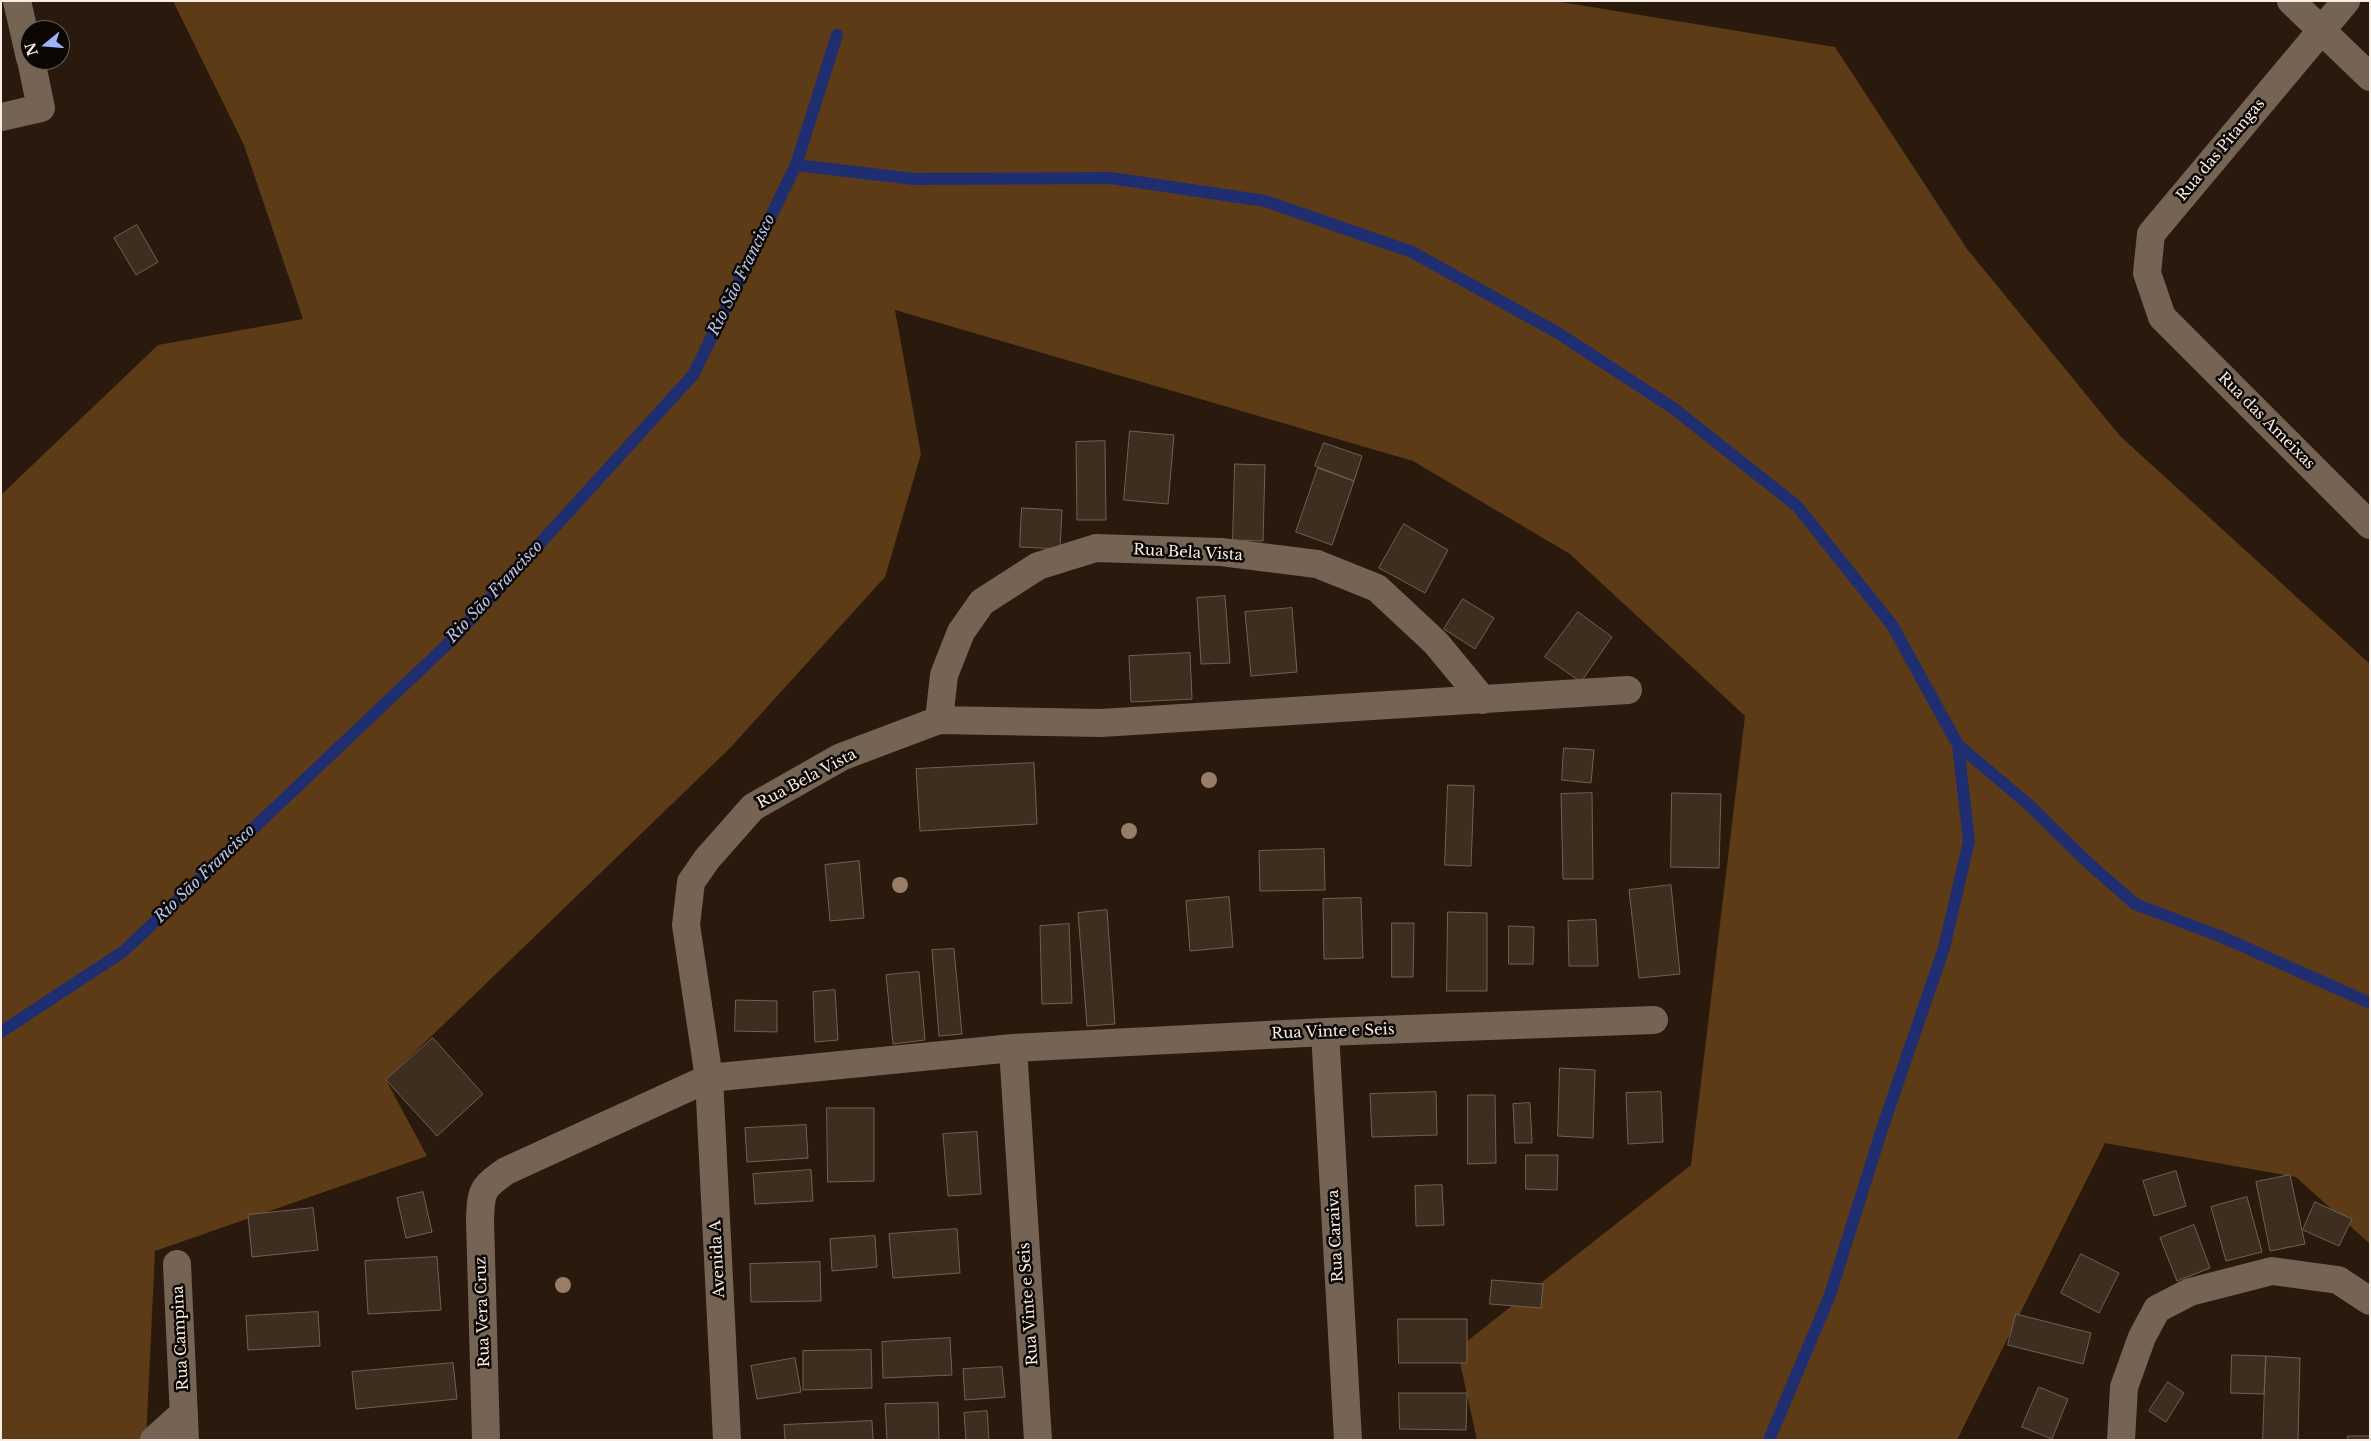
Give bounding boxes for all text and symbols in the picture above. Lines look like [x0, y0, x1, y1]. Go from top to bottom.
north arrow [20, 20, 70, 70]
text: N [21, 40, 42, 58]
street label: Rua das Pitangas [2173, 95, 2269, 205]
water label: Rio São Francisco [704, 211, 780, 339]
street label: Rua das Ameixas [2214, 369, 2318, 473]
water label: Rio São Francisco [443, 537, 547, 647]
street label: Rua Bela Vista [1133, 541, 1243, 565]
street label: Rua Bela Vista [754, 745, 860, 813]
water label: Rio São Francisco [151, 821, 259, 927]
street label: Rua Vinte e Seis [1271, 1021, 1395, 1043]
street label: Rua Caraiva [1325, 1189, 1347, 1283]
street label: Avenida A [707, 1220, 729, 1298]
street label: Rua Vinte e Seis [1016, 1242, 1042, 1366]
street label: Rua Vera Cruz [472, 1256, 494, 1368]
street label: Rua Campina [169, 1285, 193, 1391]

